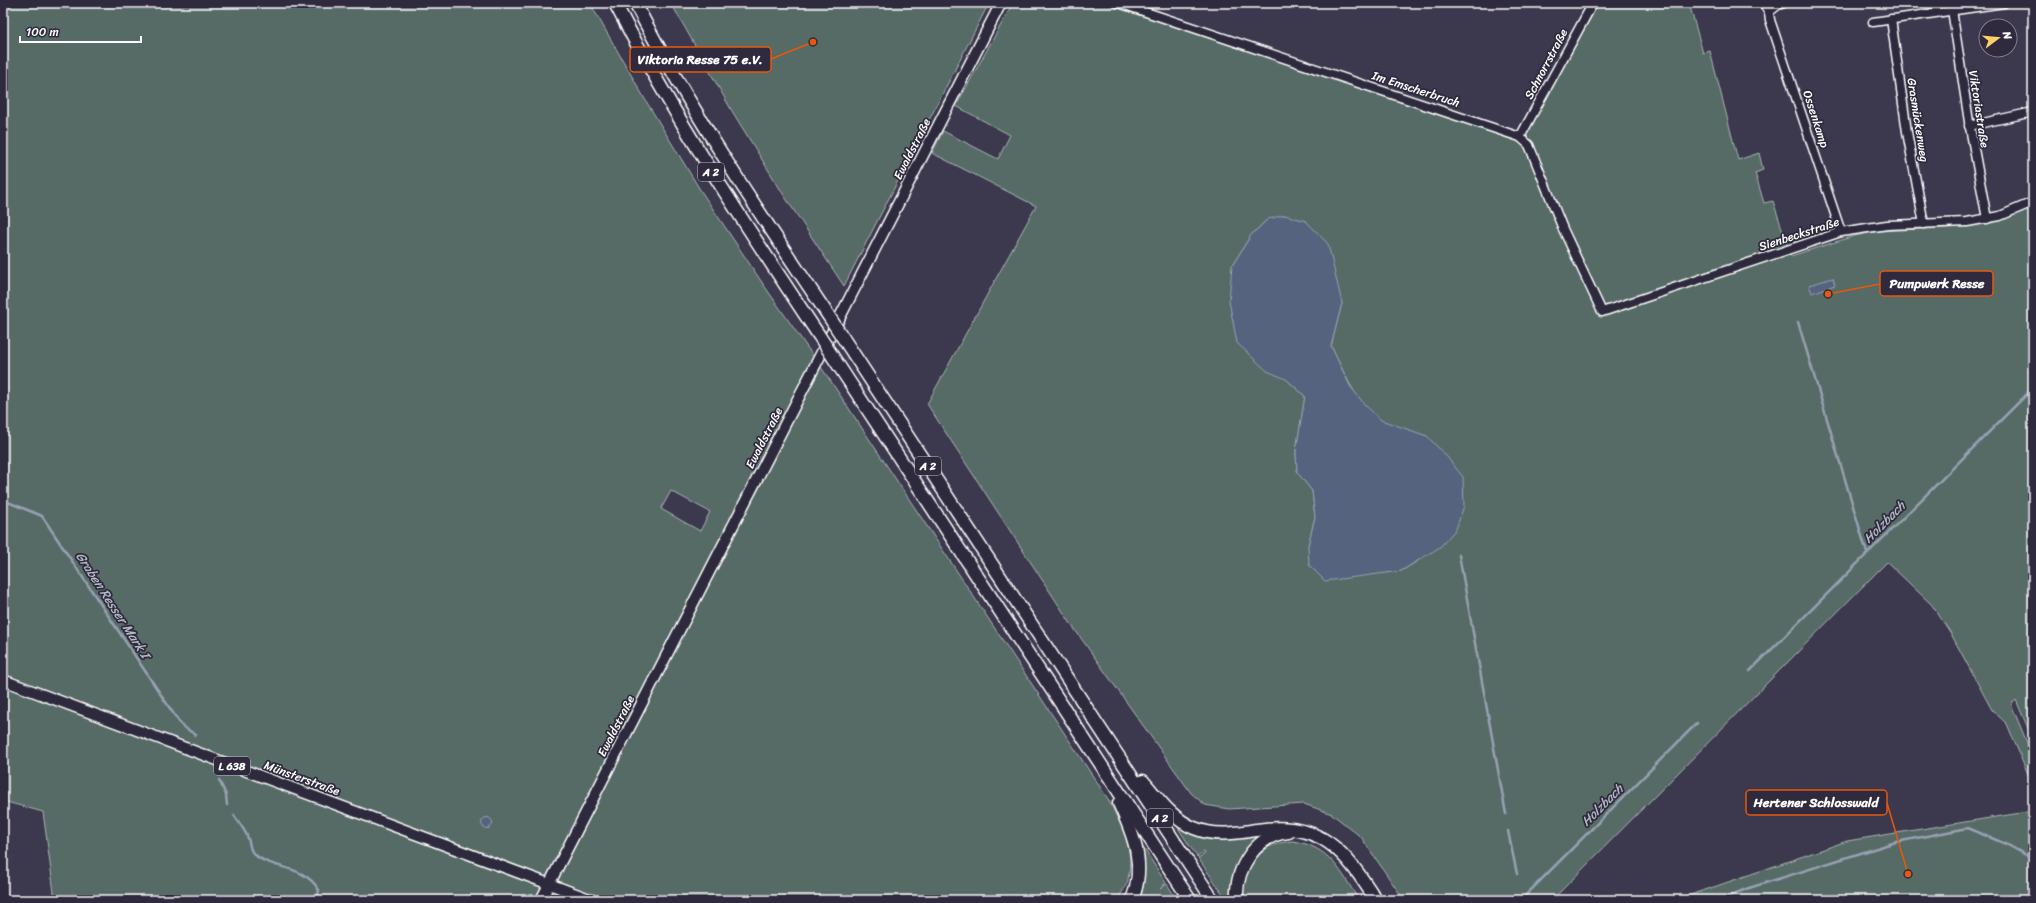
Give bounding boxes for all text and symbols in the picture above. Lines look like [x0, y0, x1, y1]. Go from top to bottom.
scale bar [20, 18, 141, 44]
north arrow [1978, 18, 2018, 58]
text: 100 m [26, 21, 59, 43]
street label: Schnorrstraße [1518, 24, 1574, 103]
text: N [1997, 28, 2017, 42]
callout: Viktoria Resse 75 e.V. [630, 47, 771, 72]
text: Viktoria Resse 75 e.V. [637, 48, 763, 71]
street label: Im Emscherbruch [1368, 64, 1463, 114]
street label: Viktoriastraße [1962, 69, 1996, 150]
street label: Grasmückenweg [1901, 76, 1935, 164]
street label: Ossenkamp [1796, 87, 1836, 151]
street label: Ewaldstraße [887, 114, 937, 184]
road number: A 2 [698, 163, 724, 181]
street label: Sienbeckstraße [1756, 211, 1842, 257]
callout: Pumpwerk Resse [1880, 271, 1993, 296]
text: Pumpwerk Resse [1889, 272, 1985, 295]
street label: Ewaldstraße [739, 403, 789, 473]
road number: A 2 [915, 457, 941, 475]
water label: Holzbach [1857, 494, 1912, 549]
water label: Graben Resser Mark I [70, 547, 158, 665]
street label: Ewaldstraße [591, 691, 641, 761]
street label: Münsterstraße [261, 754, 343, 802]
road number: L 638 [214, 757, 250, 775]
water label: Holzbach [1575, 777, 1630, 832]
callout: Hertener Schlosswald [1746, 790, 1887, 815]
text: Hertener Schlosswald [1753, 791, 1880, 814]
road number: A 2 [1147, 809, 1173, 827]

